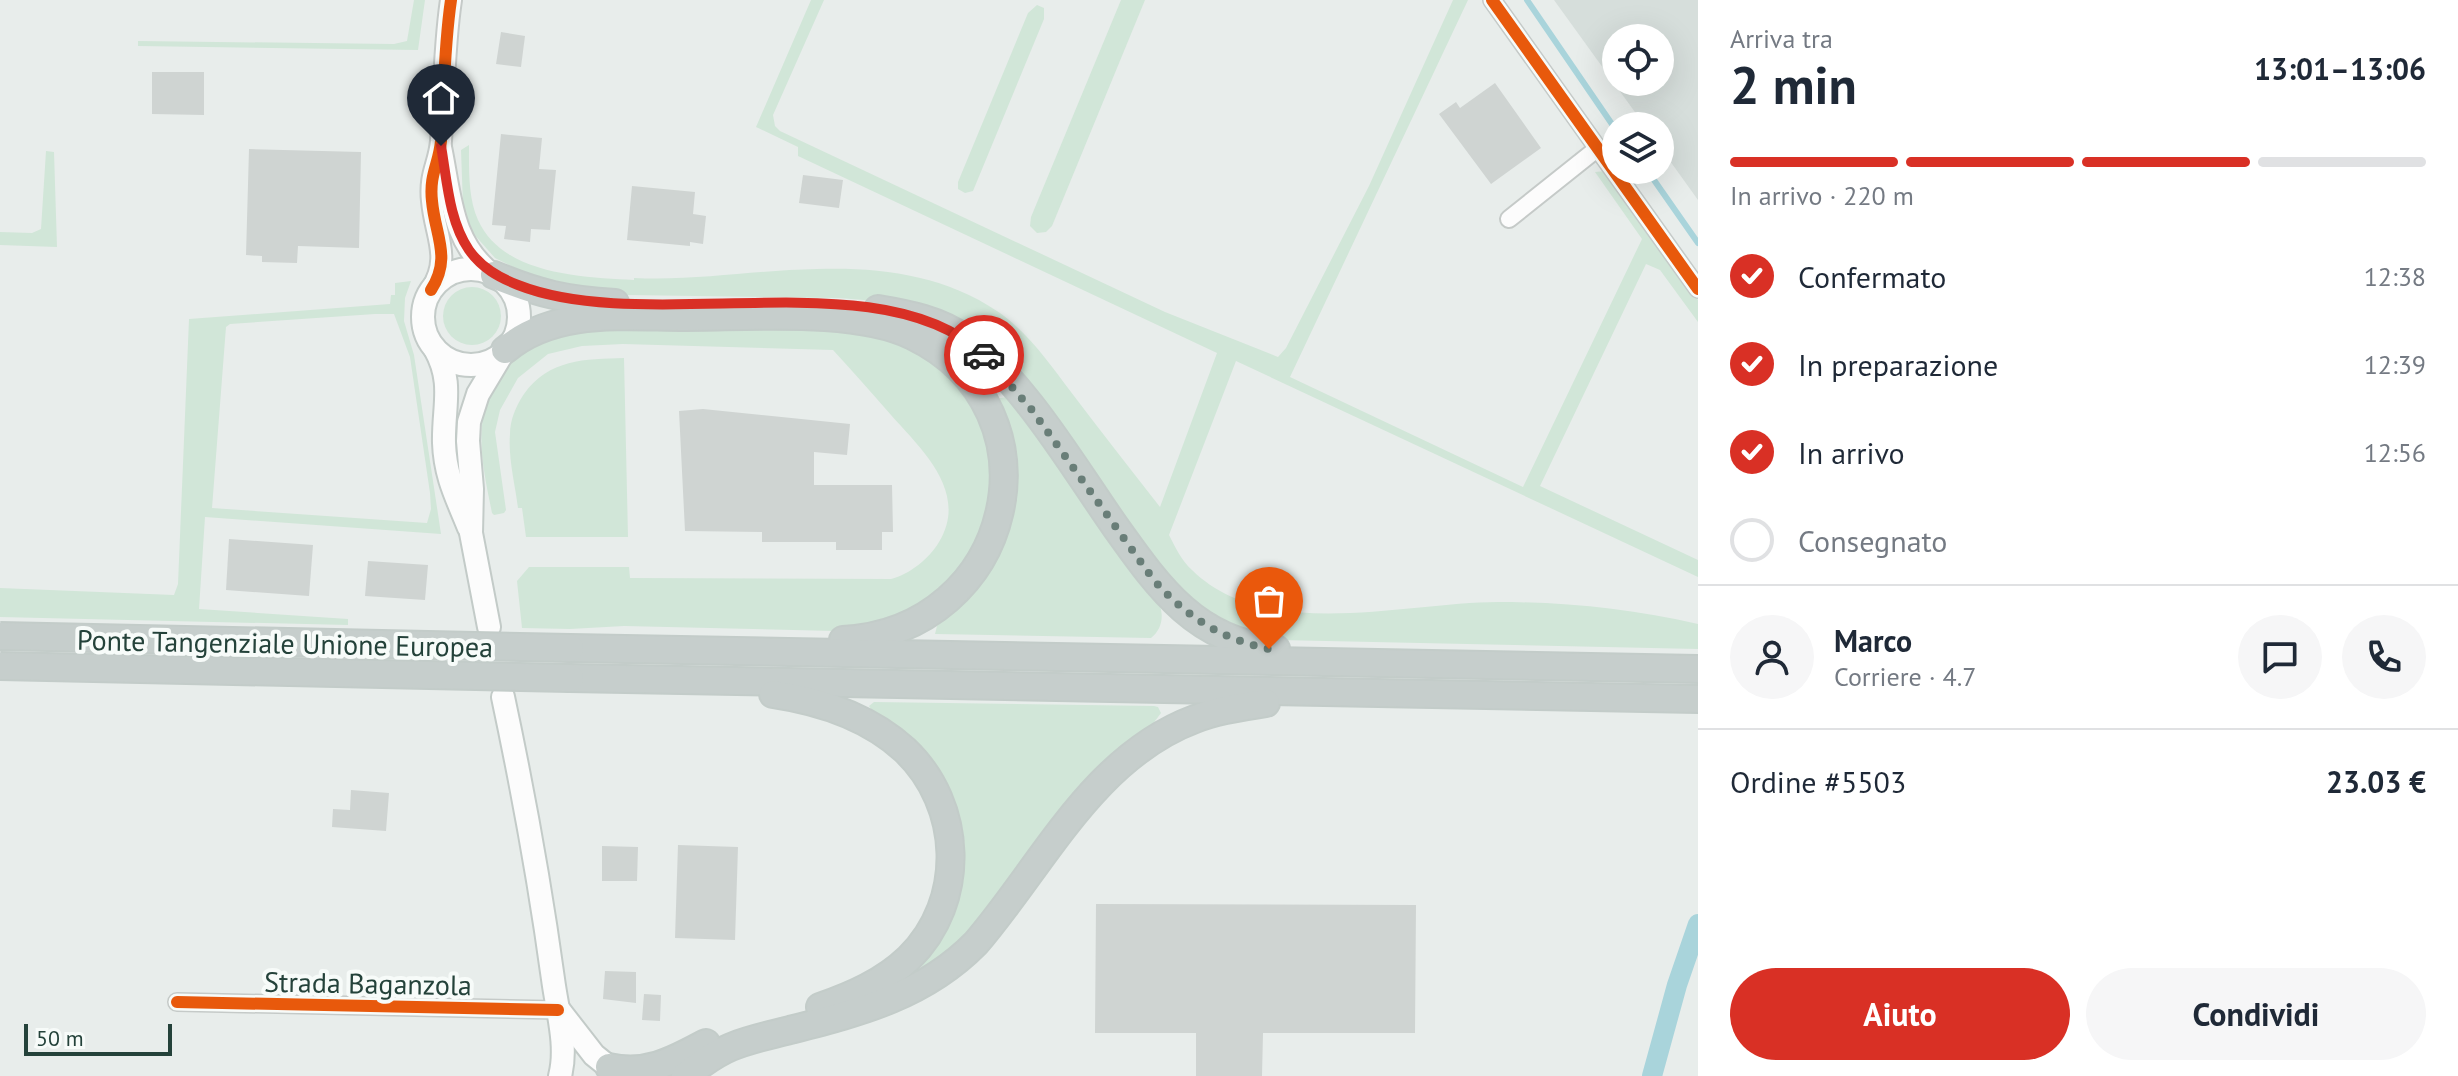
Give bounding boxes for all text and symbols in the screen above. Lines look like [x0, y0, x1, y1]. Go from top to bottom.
text: Arriva tra [1730, 22, 1833, 55]
map controls [1602, 24, 1674, 184]
button: locate [1602, 24, 1674, 96]
text: 13:01–13:06 [2254, 49, 2426, 88]
text: 2 min [1730, 51, 1857, 118]
pin [407, 64, 475, 146]
icon: home [419, 76, 463, 120]
button: layers [1602, 112, 1674, 184]
text: In arrivo · 220 m [1730, 179, 1914, 212]
icon: check [1730, 254, 1774, 298]
text: Confermato [1798, 257, 1946, 296]
text: 12:38 [2364, 260, 2426, 293]
courier [944, 315, 1024, 395]
icon: car [962, 333, 1006, 377]
icon: check [1730, 342, 1774, 386]
text: In preparazione [1798, 345, 1998, 384]
text: 12:39 [2364, 348, 2426, 381]
icon: check [1730, 430, 1774, 474]
text: In arrivo [1798, 433, 1905, 472]
text: 12:56 [2364, 436, 2426, 469]
text: Consegnato [1798, 521, 1947, 560]
pin [1235, 567, 1303, 649]
icon: bag [1247, 579, 1291, 623]
button: person [1730, 615, 1814, 699]
button: chat [2238, 615, 2322, 699]
button: phone [2342, 615, 2426, 699]
street label: Ponte Tangenziale Unione Europea [77, 621, 493, 665]
text: Marco [1834, 621, 1912, 660]
text: Corriere · 4.7 [1834, 660, 1977, 693]
text: Ordine #5503 [1730, 762, 1906, 801]
text: 23.03 € [2326, 762, 2426, 801]
street label: Strada Baganzola [264, 963, 472, 1003]
button: Aiuto [1730, 968, 2070, 1060]
button: Condividi [2086, 968, 2426, 1060]
scale bar [24, 1020, 172, 1056]
text: 50 m [36, 1024, 84, 1052]

